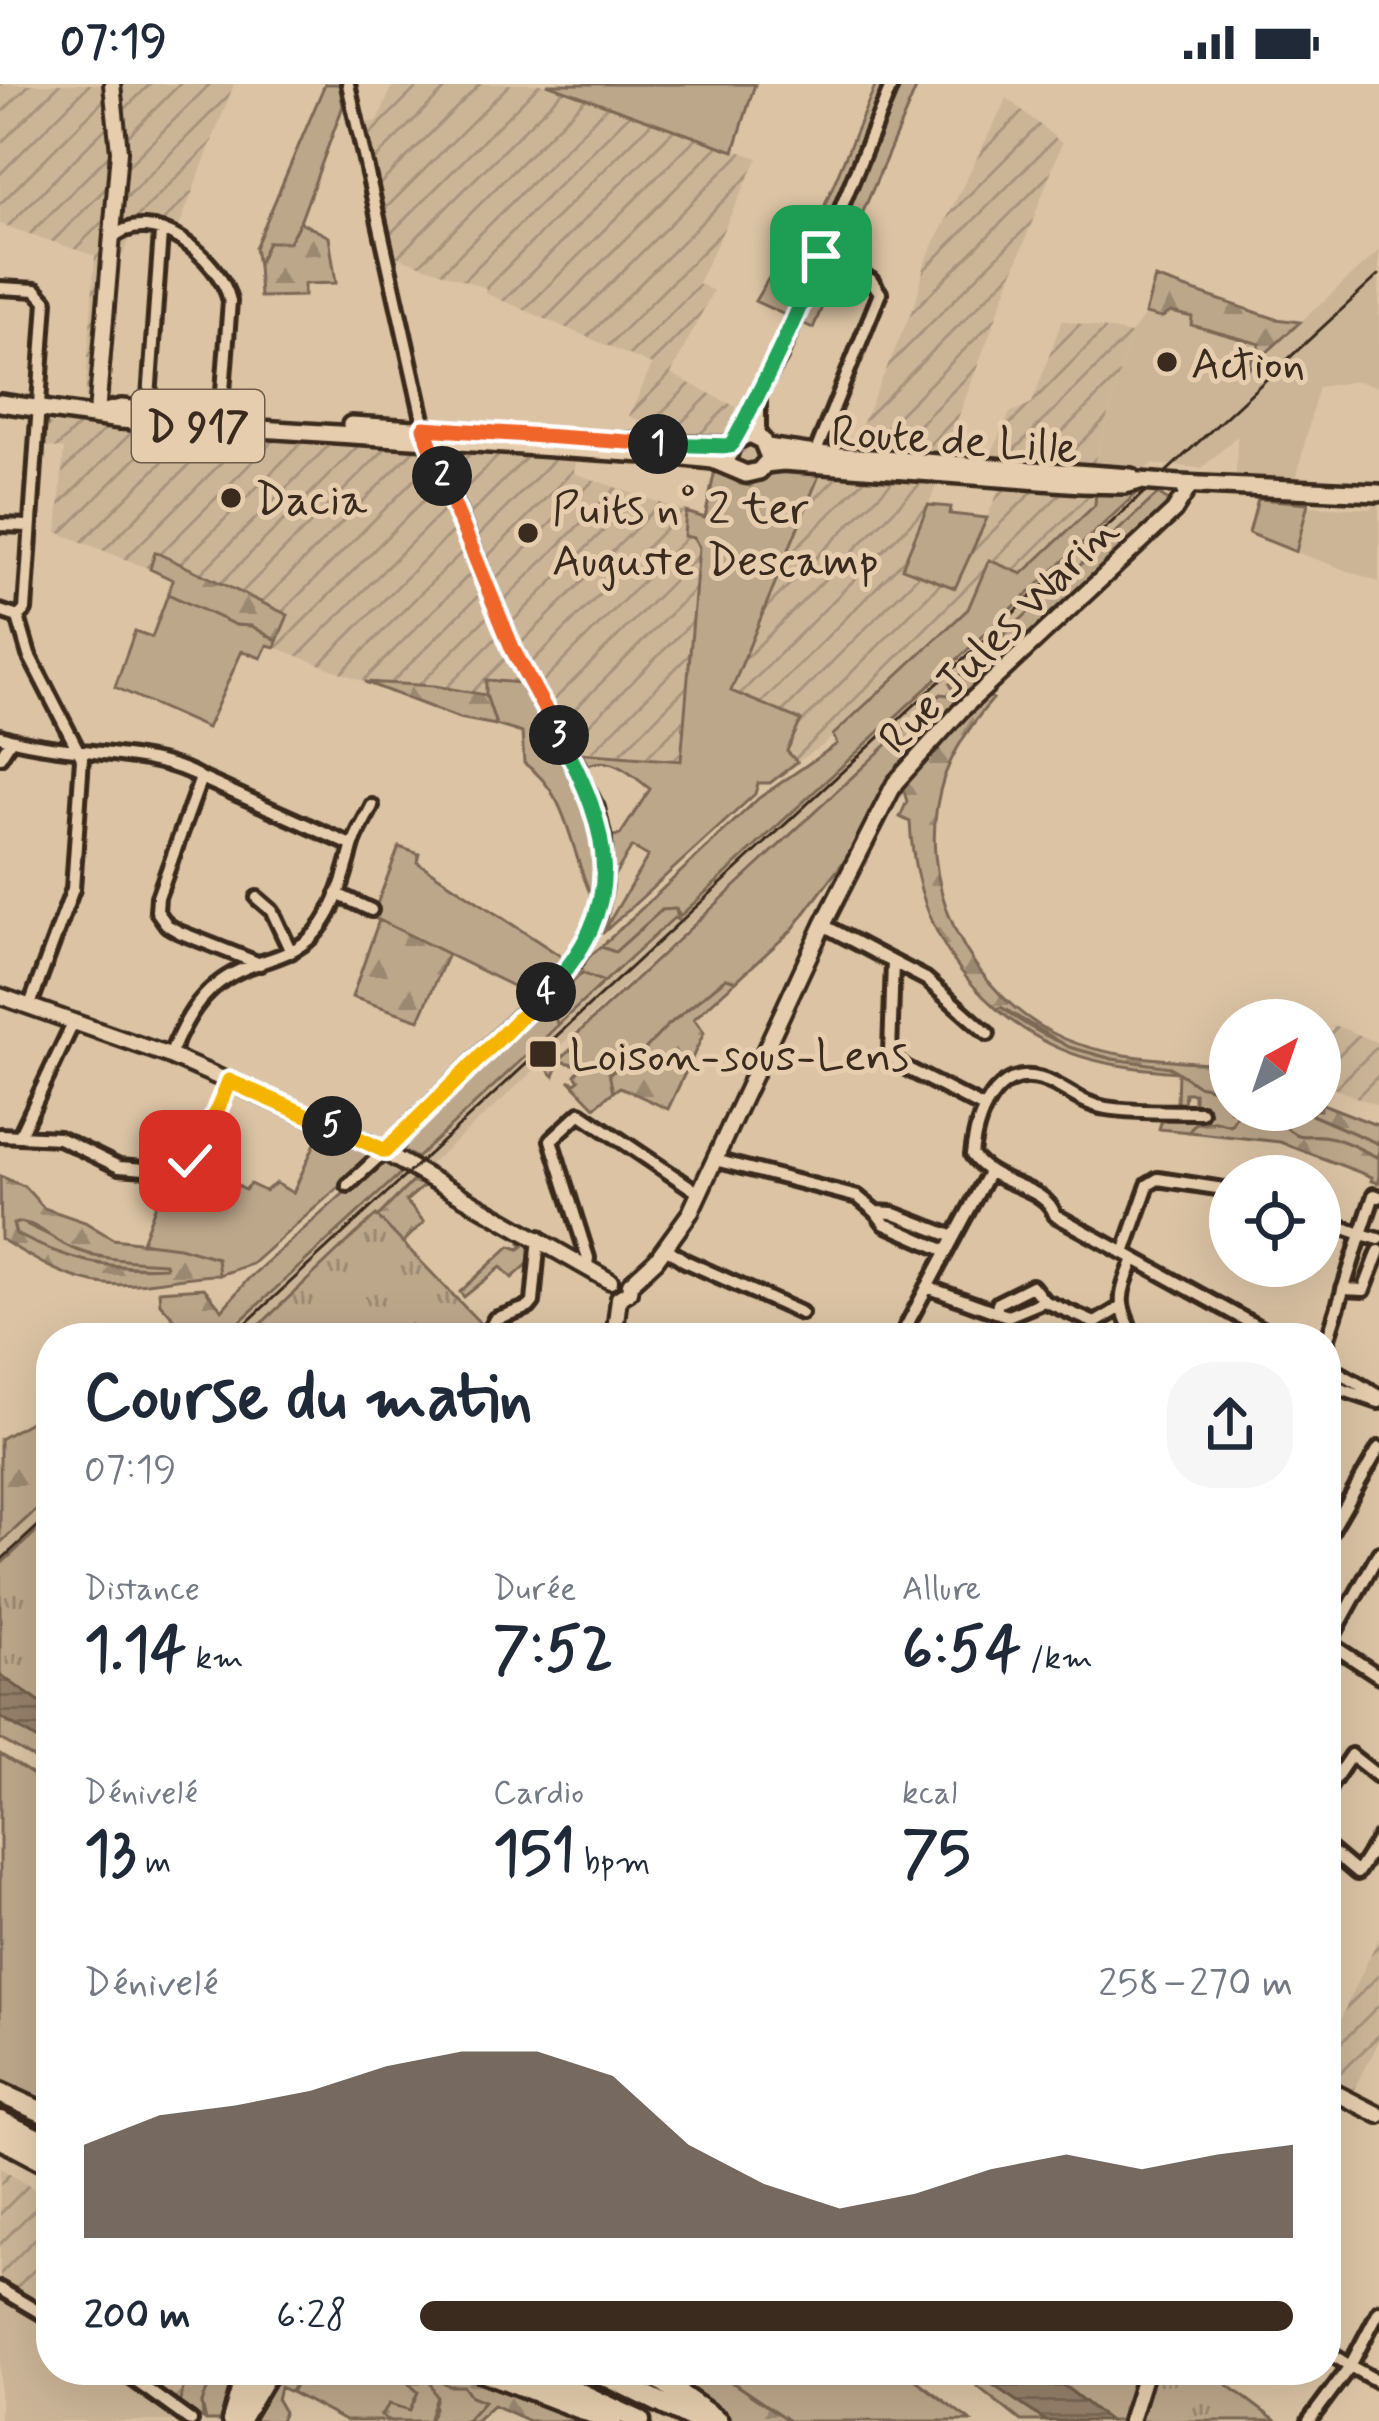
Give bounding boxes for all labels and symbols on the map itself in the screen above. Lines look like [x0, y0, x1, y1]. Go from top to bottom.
pin [770, 205, 872, 307]
place label: Action [1191, 336, 1305, 395]
marker: Action [1154, 349, 1180, 375]
road number: D 917 [132, 390, 264, 462]
street label: Route de Lille [829, 403, 1080, 480]
pin: 1 [628, 414, 688, 474]
pin: 2 [412, 446, 472, 506]
place label: Dacia [255, 472, 368, 531]
place label: Puits n° 2 ter Auguste Descamp [552, 481, 878, 592]
marker: Dacia [218, 485, 244, 511]
street label: Rue Jules Warin [867, 503, 1132, 768]
marker: Puits n° 2 ter Auguste Descamp [515, 520, 541, 546]
pin: 3 [529, 705, 589, 765]
pin: 4 [516, 962, 576, 1022]
north arrow [1209, 999, 1341, 1131]
place label: Loison-sous-Lens [570, 1028, 909, 1087]
marker: Loison-sous-Lens [527, 1038, 559, 1070]
pin: 5 [302, 1096, 362, 1156]
pin [139, 1110, 241, 1212]

